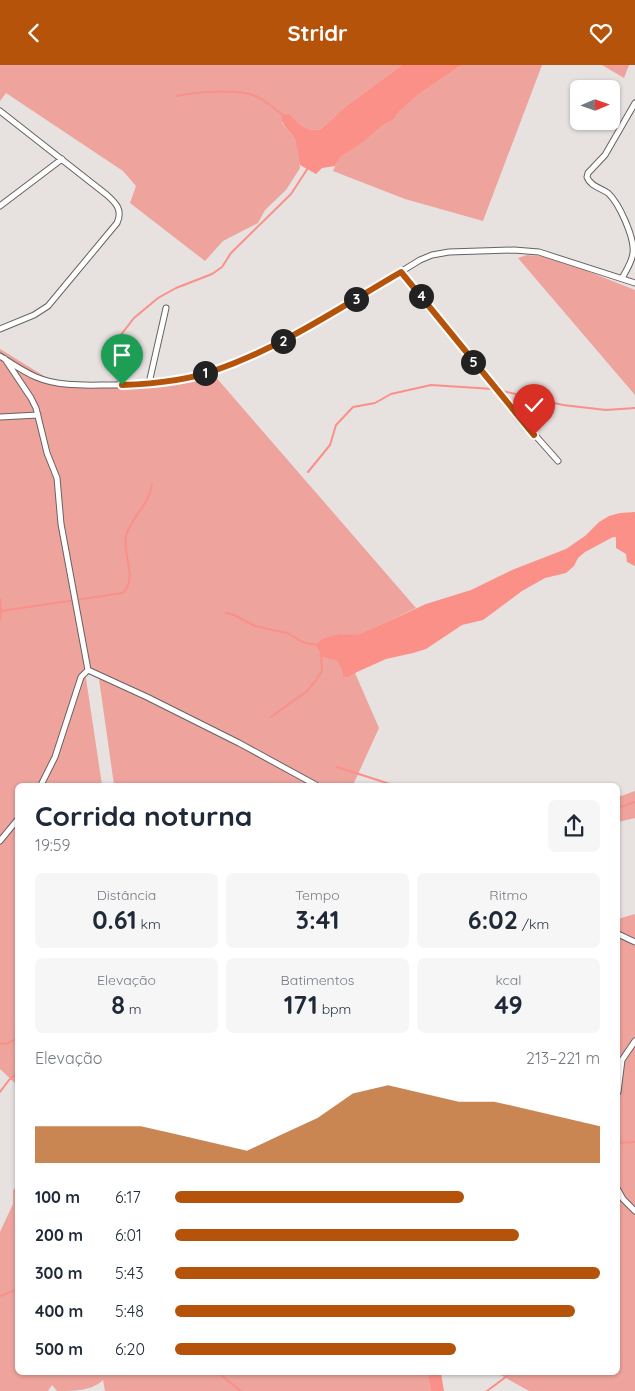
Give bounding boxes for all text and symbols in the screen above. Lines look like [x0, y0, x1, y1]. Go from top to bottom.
icon: back [20, 19, 48, 47]
text: Stridr [287, 19, 348, 47]
icon: heart [587, 19, 615, 47]
north arrow [570, 80, 620, 130]
map controls [570, 80, 620, 130]
pin: 4 [408, 283, 434, 309]
pin: 3 [344, 287, 368, 311]
text: 4 [417, 287, 426, 305]
text: 3 [353, 290, 360, 308]
pin: 2 [270, 329, 296, 353]
text: 2 [280, 332, 287, 350]
pin [101, 334, 143, 385]
icon: arrive [108, 341, 136, 369]
pin: 5 [460, 349, 486, 375]
text: 5 [469, 353, 478, 371]
pin: 1 [192, 361, 218, 385]
text: 1 [203, 364, 208, 382]
pin [513, 384, 555, 435]
icon: check [520, 391, 548, 419]
text: Corrida noturna [35, 798, 252, 833]
button: share [548, 800, 600, 852]
text: 19:59 [35, 835, 71, 855]
text: Distância [97, 886, 156, 904]
text: Tempo [295, 886, 340, 904]
text: Ritmo [489, 886, 528, 904]
text: 0.61 [92, 904, 137, 935]
text: 3:41 [296, 904, 339, 935]
text: 6:02 [468, 904, 518, 935]
text: km [137, 915, 161, 933]
text: /km [518, 915, 549, 933]
text: Elevação [97, 971, 156, 989]
text: Batimentos [281, 971, 354, 989]
text: kcal [495, 971, 522, 989]
text: 8 [111, 989, 125, 1020]
text: 171 [284, 989, 318, 1020]
text: 49 [494, 989, 523, 1020]
text: m [125, 1000, 142, 1018]
text: bpm [318, 1000, 351, 1018]
text: Elevação [35, 1048, 102, 1068]
text: 213–221 m [526, 1048, 600, 1068]
text: 100 m [35, 1187, 80, 1207]
text: 6:17 [115, 1187, 141, 1207]
text: 200 m [35, 1225, 83, 1245]
text: 6:01 [115, 1225, 142, 1245]
text: 300 m [35, 1263, 82, 1283]
text: 5:43 [115, 1263, 144, 1283]
text: 400 m [35, 1301, 83, 1321]
text: 5:48 [115, 1301, 144, 1321]
text: 500 m [35, 1339, 83, 1359]
text: 6:20 [115, 1339, 145, 1359]

